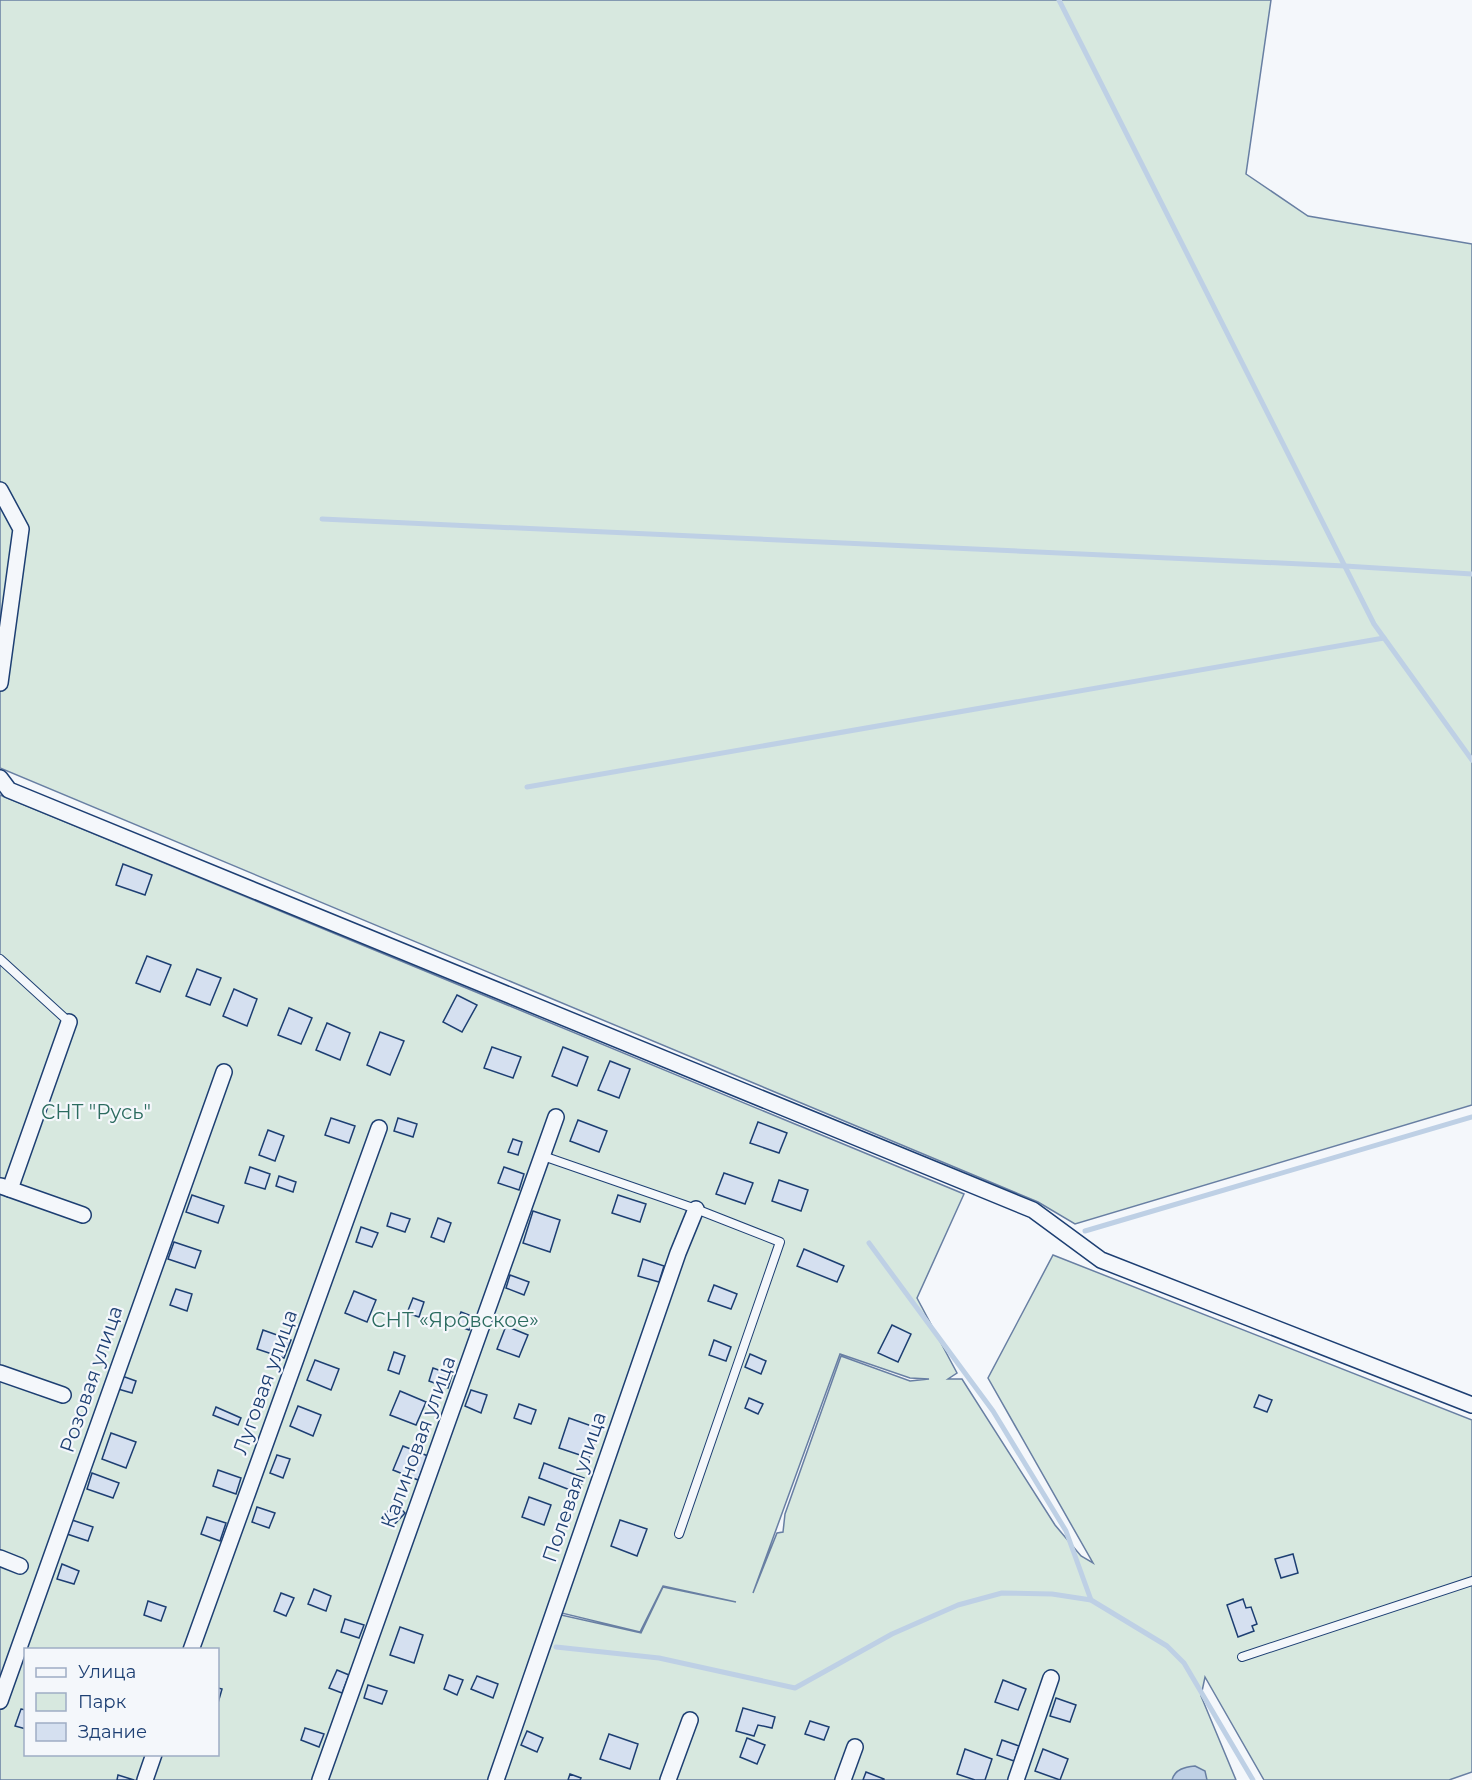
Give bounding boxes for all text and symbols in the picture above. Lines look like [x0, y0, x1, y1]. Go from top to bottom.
park label: СНТ "Русь" [41, 1100, 151, 1124]
street label: Розовая улица [55, 1302, 127, 1456]
street label: Луговая улица [228, 1306, 302, 1458]
park label: СНТ «Яровское» [371, 1308, 539, 1332]
street label: Калиновая улица [376, 1353, 460, 1531]
street label: Полевая улица [537, 1408, 611, 1566]
legend [24, 1648, 219, 1756]
text: Улица [78, 1661, 136, 1683]
text: Парк [78, 1691, 127, 1713]
text: Здание [78, 1721, 147, 1743]

